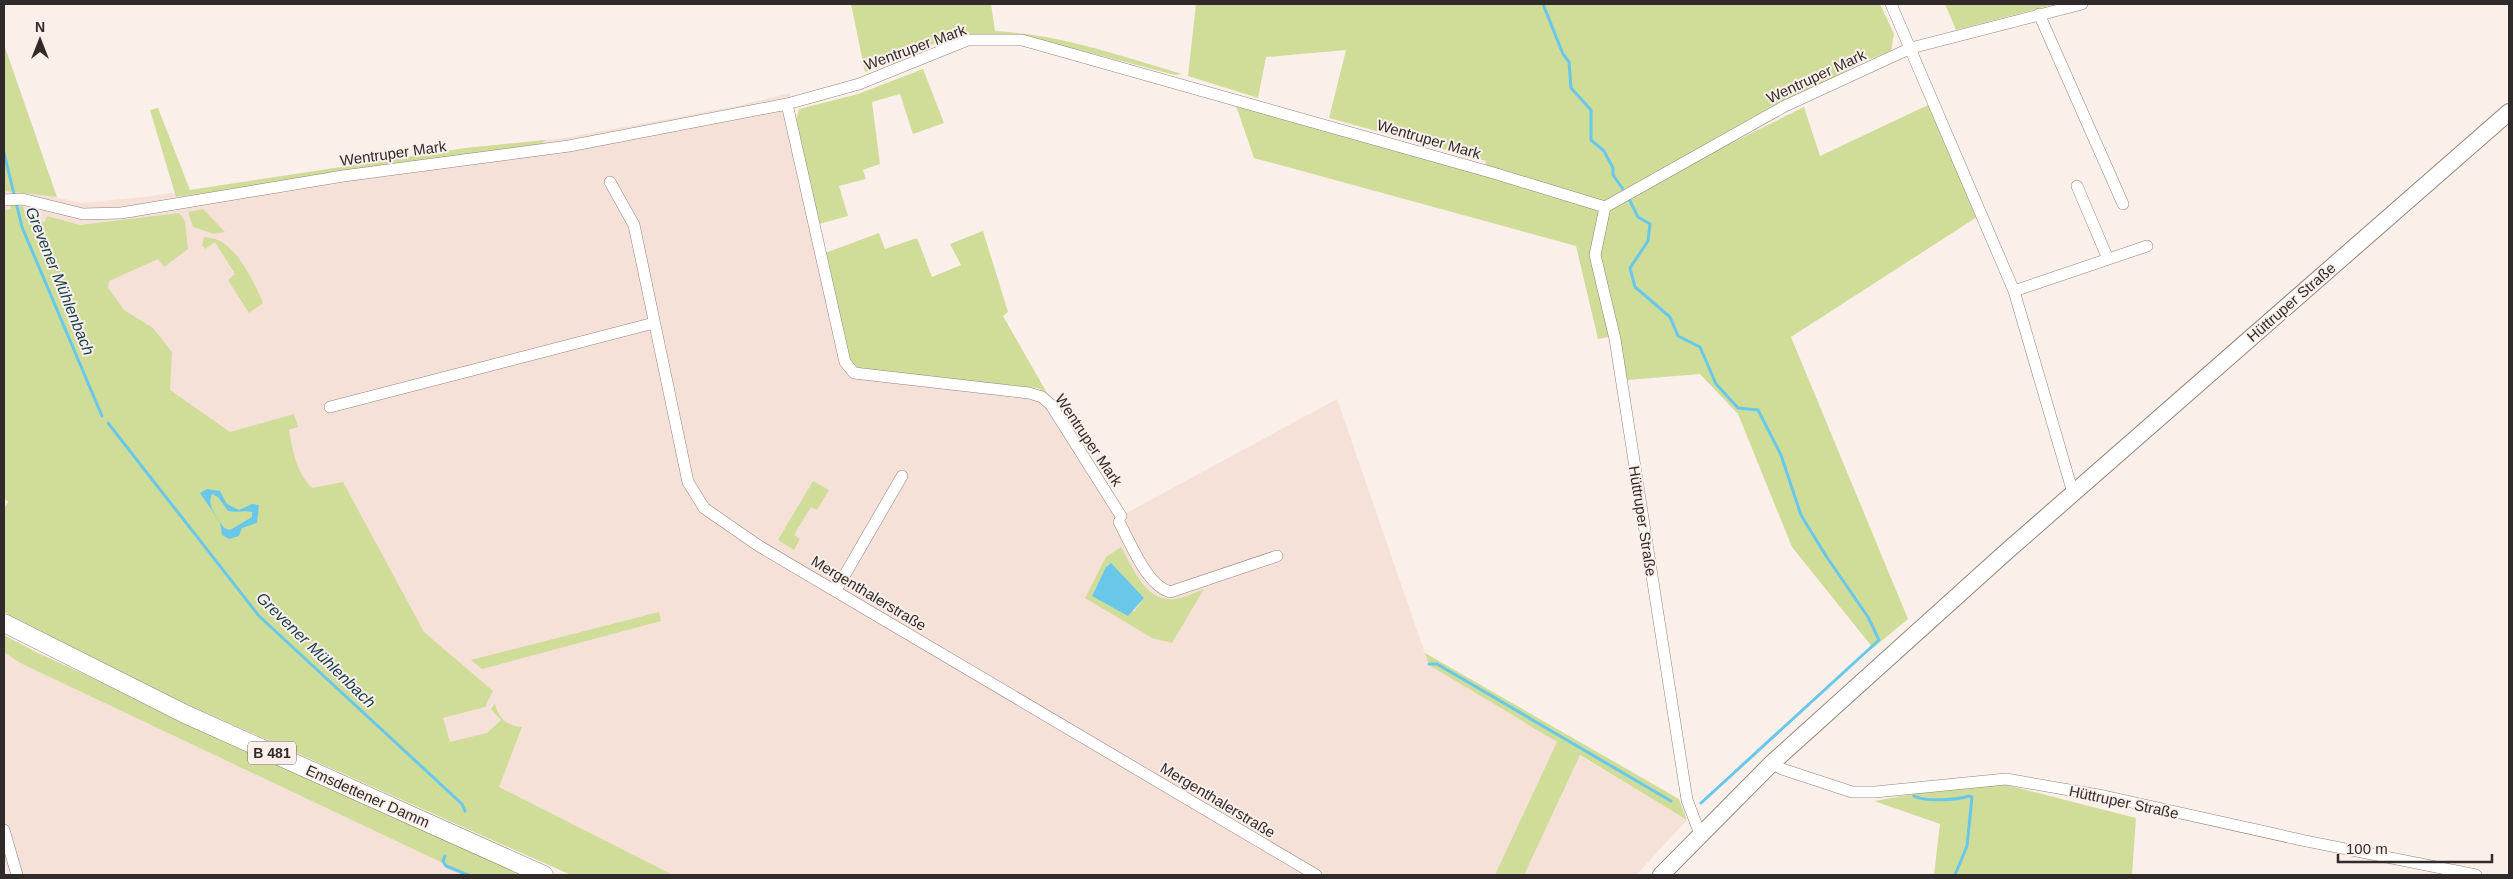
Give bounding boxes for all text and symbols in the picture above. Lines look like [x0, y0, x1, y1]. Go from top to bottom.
north arrow [15, 15, 65, 65]
text: N [35, 19, 45, 35]
street label: Wentruper Mark [862, 21, 969, 73]
street label: Wentruper Mark [1764, 45, 1869, 106]
street label: Wentruper Mark [1375, 116, 1483, 162]
street label: Wentruper Mark [339, 137, 448, 169]
water label: Grevener Mühlenbach [22, 204, 98, 358]
street label: Hüttruper Straße [2243, 259, 2339, 345]
street label: Wentruper Mark [1052, 391, 1126, 490]
street label: Hüttruper Straße [1626, 464, 1660, 578]
street label: Mergenthalerstraße [809, 552, 929, 634]
water label: Grevener Mühlenbach [253, 589, 379, 711]
road number: B 481 [248, 741, 296, 764]
street label: Mergenthalerstraße [1158, 759, 1278, 841]
street label: Emsdettener Damm [304, 761, 432, 831]
street label: Hüttruper Straße [2068, 782, 2180, 822]
scale bar [2338, 832, 2492, 864]
text: 100 m [2346, 840, 2388, 857]

